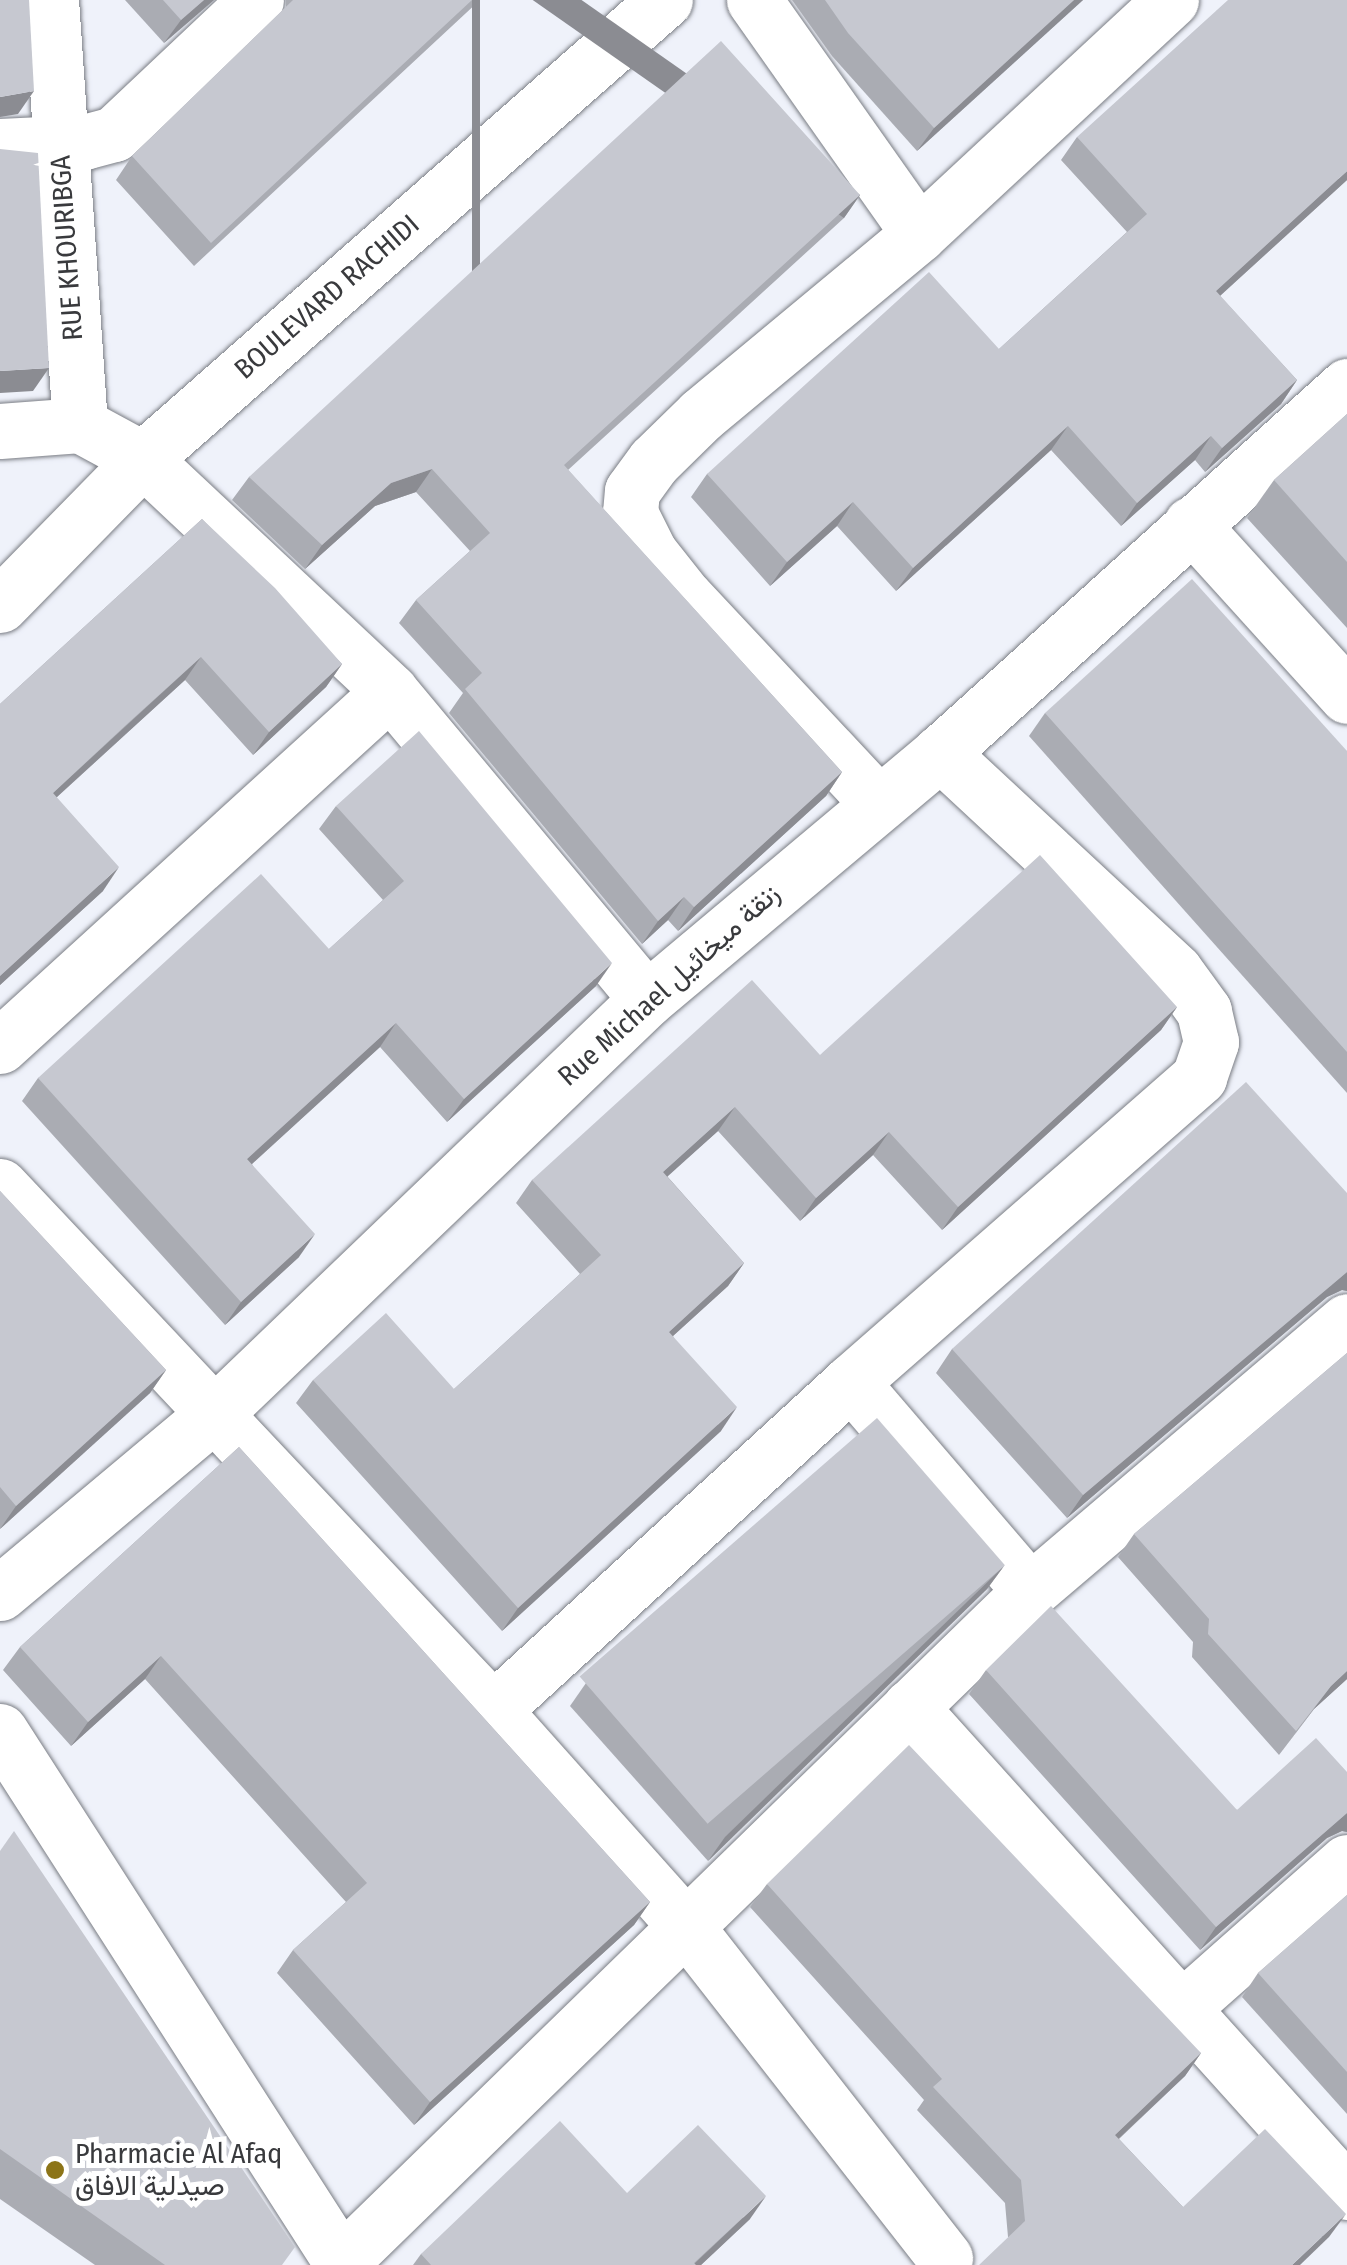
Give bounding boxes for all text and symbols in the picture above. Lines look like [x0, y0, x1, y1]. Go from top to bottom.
street label: RUE KHOURIBGA [44, 154, 90, 342]
street label: BOULEVARD RACHIDI [228, 208, 426, 386]
street label: Rue Michael زنقة ميخائيل [551, 877, 787, 1093]
place label: Pharmacie Al Afaq صيدلية الافاق [75, 2137, 282, 2203]
marker: Pharmacie Al Afaq صيدلية الافاق [44, 2159, 66, 2181]

